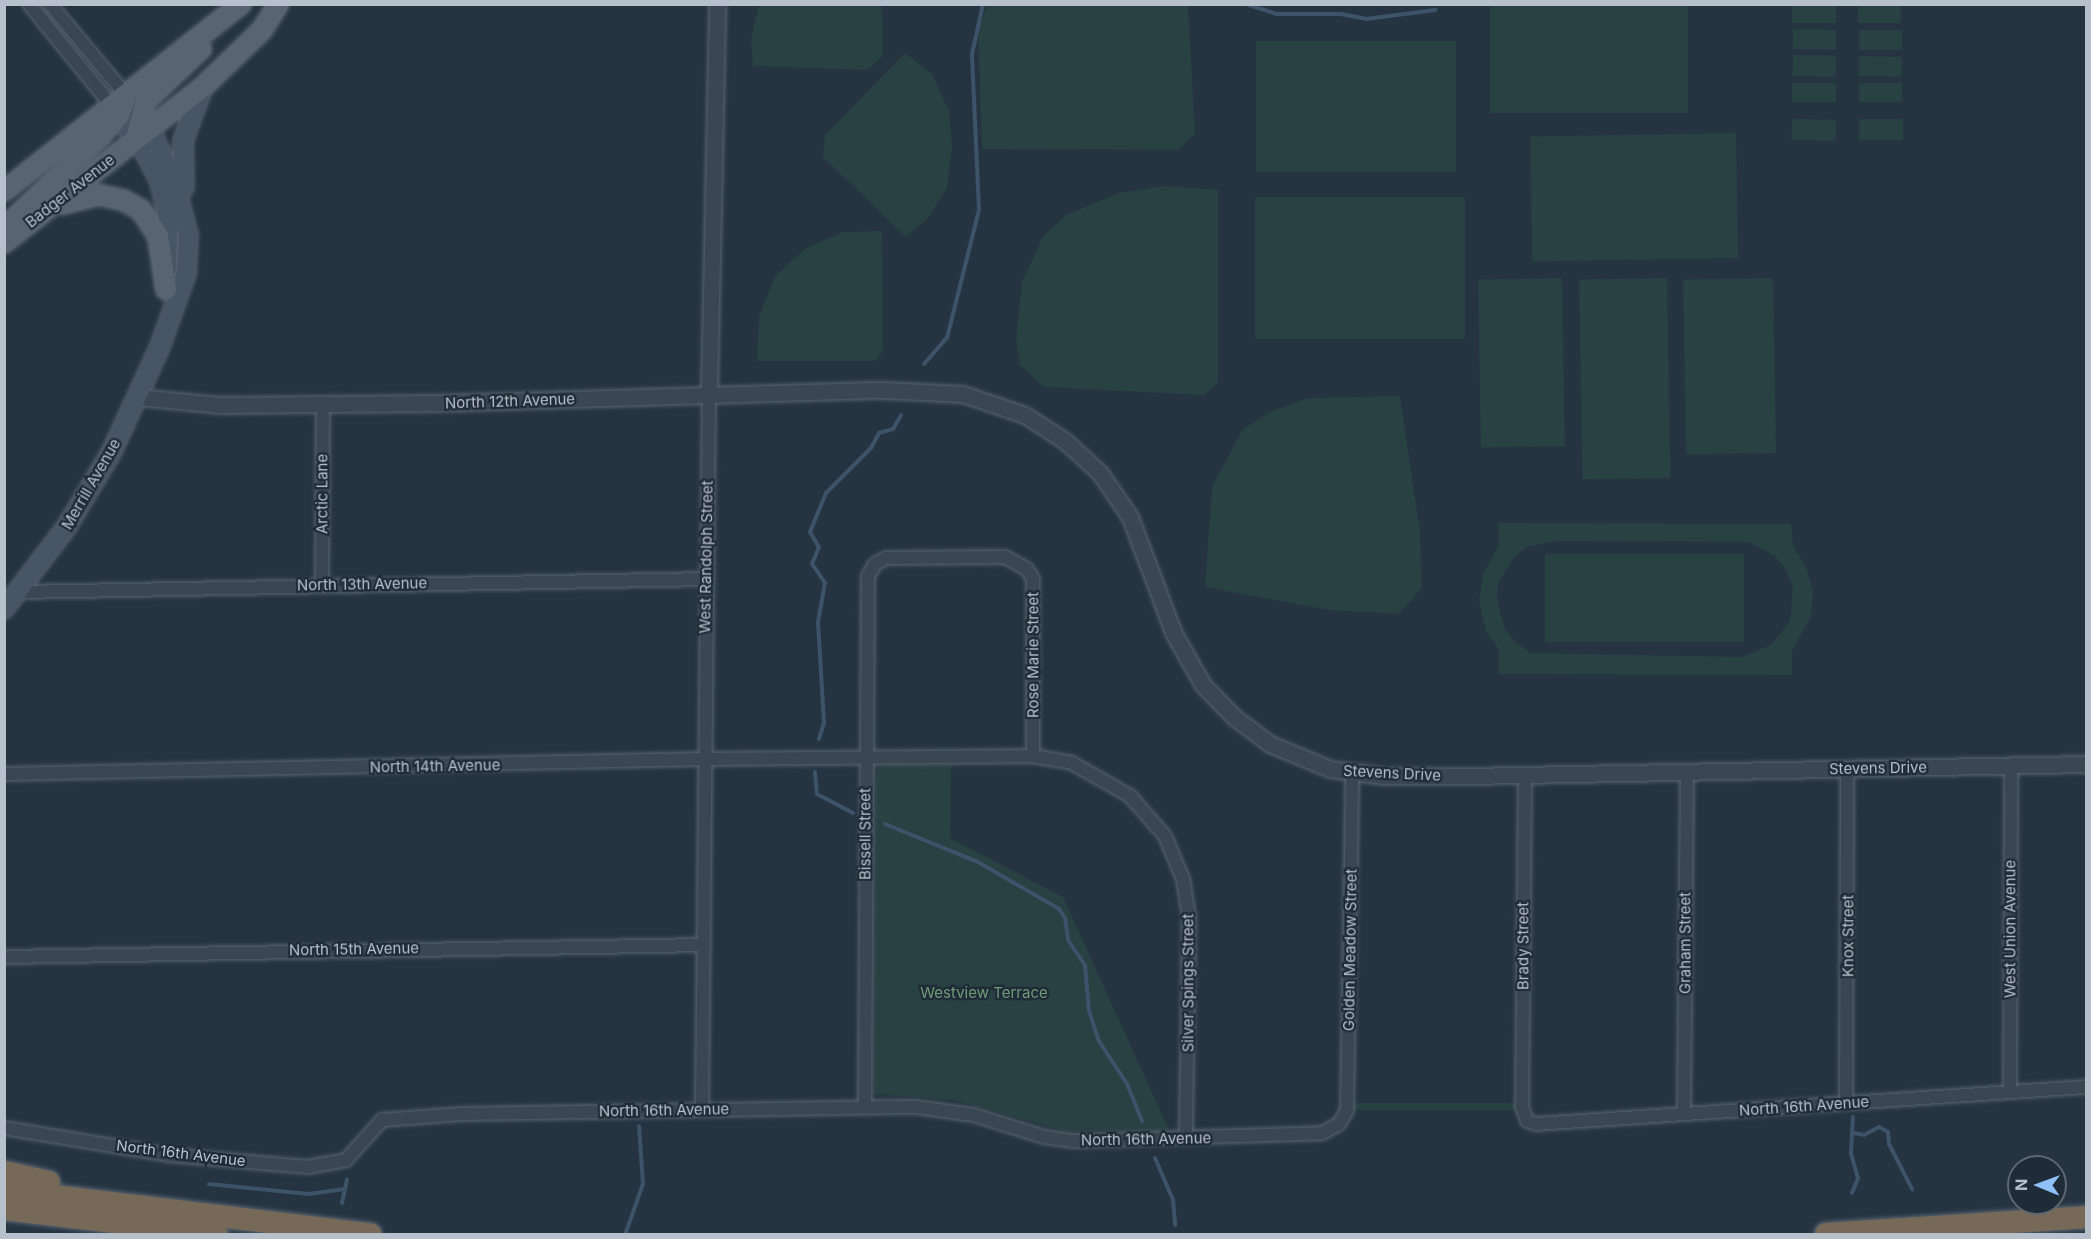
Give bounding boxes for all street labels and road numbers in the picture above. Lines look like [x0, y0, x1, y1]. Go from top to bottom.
street label: Badger Avenue [22, 151, 118, 231]
street label: North 12th Avenue [445, 390, 575, 412]
street label: Merrill Avenue [58, 435, 124, 533]
street label: Arctic Lane [313, 454, 331, 534]
street label: West Randolph Street [696, 480, 716, 634]
street label: North 13th Avenue [297, 574, 427, 594]
street label: Rose Marie Street [1024, 592, 1042, 718]
street label: North 14th Avenue [370, 756, 500, 776]
street label: Stevens Drive [1829, 758, 1927, 778]
street label: Stevens Drive [1343, 761, 1441, 785]
street label: Bissell Street [856, 788, 874, 880]
street label: West Union Avenue [2001, 860, 2019, 998]
street label: Golden Meadow Street [1340, 869, 1360, 1031]
street label: Graham Street [1676, 892, 1694, 994]
street label: Knox Street [1839, 895, 1857, 977]
street label: Brady Street [1514, 902, 1532, 990]
street label: Silver Spings Street [1179, 914, 1197, 1052]
street label: North 15th Avenue [289, 939, 419, 959]
street label: North 16th Avenue [1738, 1092, 1870, 1120]
street label: North 16th Avenue [599, 1100, 729, 1120]
street label: North 16th Avenue [1081, 1129, 1211, 1149]
street label: North 16th Avenue [115, 1136, 247, 1170]

